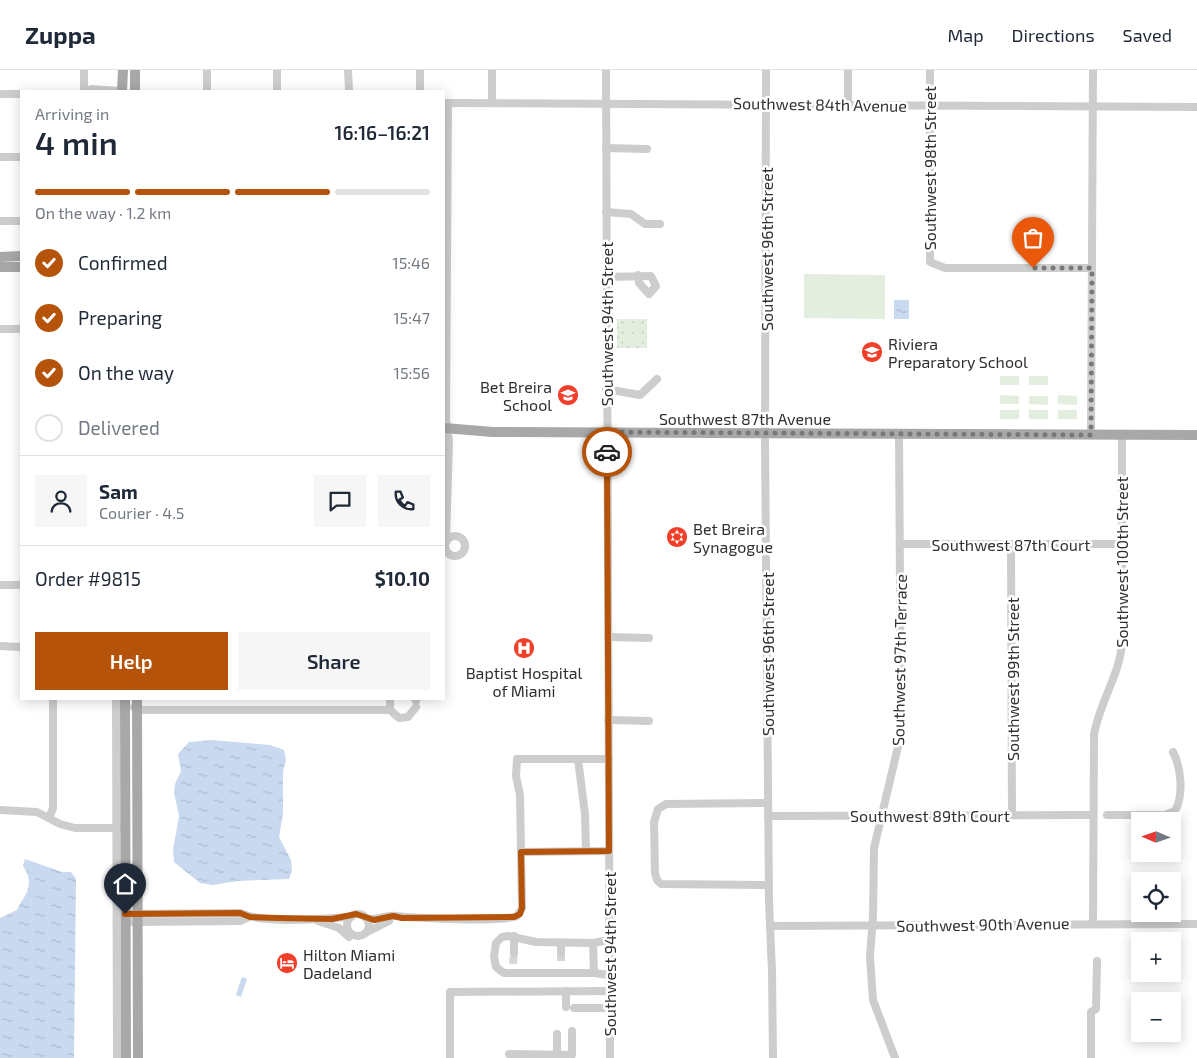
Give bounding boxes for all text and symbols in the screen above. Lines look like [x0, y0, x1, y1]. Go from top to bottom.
text: Zuppa [25, 20, 96, 49]
text: Map [947, 24, 984, 46]
text: Directions [1012, 24, 1095, 46]
text: Saved [1123, 24, 1172, 46]
street label: Southwest 98th Street [920, 86, 939, 250]
street label: Southwest 84th Avenue [733, 93, 907, 115]
text: Arriving in [35, 104, 109, 123]
text: 16:16–16:21 [334, 121, 430, 144]
text: 4 min [35, 123, 118, 161]
street label: Southwest 96th Street [757, 167, 776, 331]
text: On the way · 1.2 km [35, 203, 171, 222]
pin [1012, 217, 1054, 268]
icon: bag [1019, 224, 1047, 252]
street label: Southwest 94th Street [597, 242, 616, 406]
icon: check [35, 249, 63, 277]
text: Confirmed [78, 251, 168, 274]
text: 15:46 [392, 253, 430, 272]
icon: check [35, 304, 63, 332]
text: Preparing [78, 306, 162, 329]
text: 15:47 [393, 308, 430, 327]
place label: Riviera Preparatory School [888, 334, 1028, 371]
school or university icon: Riviera Preparatory School [860, 340, 884, 364]
icon: check [35, 359, 63, 387]
text: On the way [78, 361, 174, 384]
text: 15:56 [394, 363, 430, 382]
place label: Bet Breira School [480, 377, 552, 414]
school or university icon: Bet Breira School [556, 383, 580, 407]
street label: Southwest 87th Avenue [659, 409, 831, 428]
text: Delivered [78, 416, 160, 439]
courier [582, 427, 632, 477]
icon: car [593, 438, 621, 466]
button: person [35, 475, 87, 527]
button: chat [314, 475, 366, 527]
button: phone [378, 475, 430, 527]
street label: Southwest 100th Street [1112, 476, 1131, 648]
text: Sam [99, 480, 138, 503]
text: Courier · 4.5 [99, 503, 184, 522]
place label: Bet Breira Synagogue [693, 519, 773, 556]
synagogue icon: Bet Breira Synagogue [665, 525, 689, 549]
street label: Southwest 87th Court [932, 535, 1090, 554]
text: Order #9815 [35, 567, 141, 590]
text: $10.10 [375, 567, 430, 590]
street label: Southwest 96th Street [758, 572, 777, 736]
street label: Southwest 97th Terrace [888, 574, 910, 746]
street label: Southwest 99th Street [1003, 597, 1022, 761]
button: Help [35, 632, 228, 690]
button: Share [238, 632, 430, 690]
hospital icon: Baptist Hospital of Miami [512, 636, 536, 660]
place label: Baptist Hospital of Miami [466, 663, 583, 700]
street label: Southwest 89th Court [850, 806, 1010, 825]
north arrow [1131, 812, 1181, 862]
map controls [1131, 812, 1181, 1042]
pin [104, 863, 146, 914]
icon: home [111, 870, 139, 898]
street label: Southwest 94th Street [600, 872, 619, 1036]
button: locate [1131, 872, 1181, 922]
street label: Southwest 90th Avenue [896, 913, 1070, 935]
button: + [1131, 932, 1181, 982]
place label: Hilton Miami Dadeland [303, 945, 395, 982]
hotel icon: Hilton Miami Dadeland [275, 951, 299, 975]
button: − [1131, 992, 1181, 1042]

